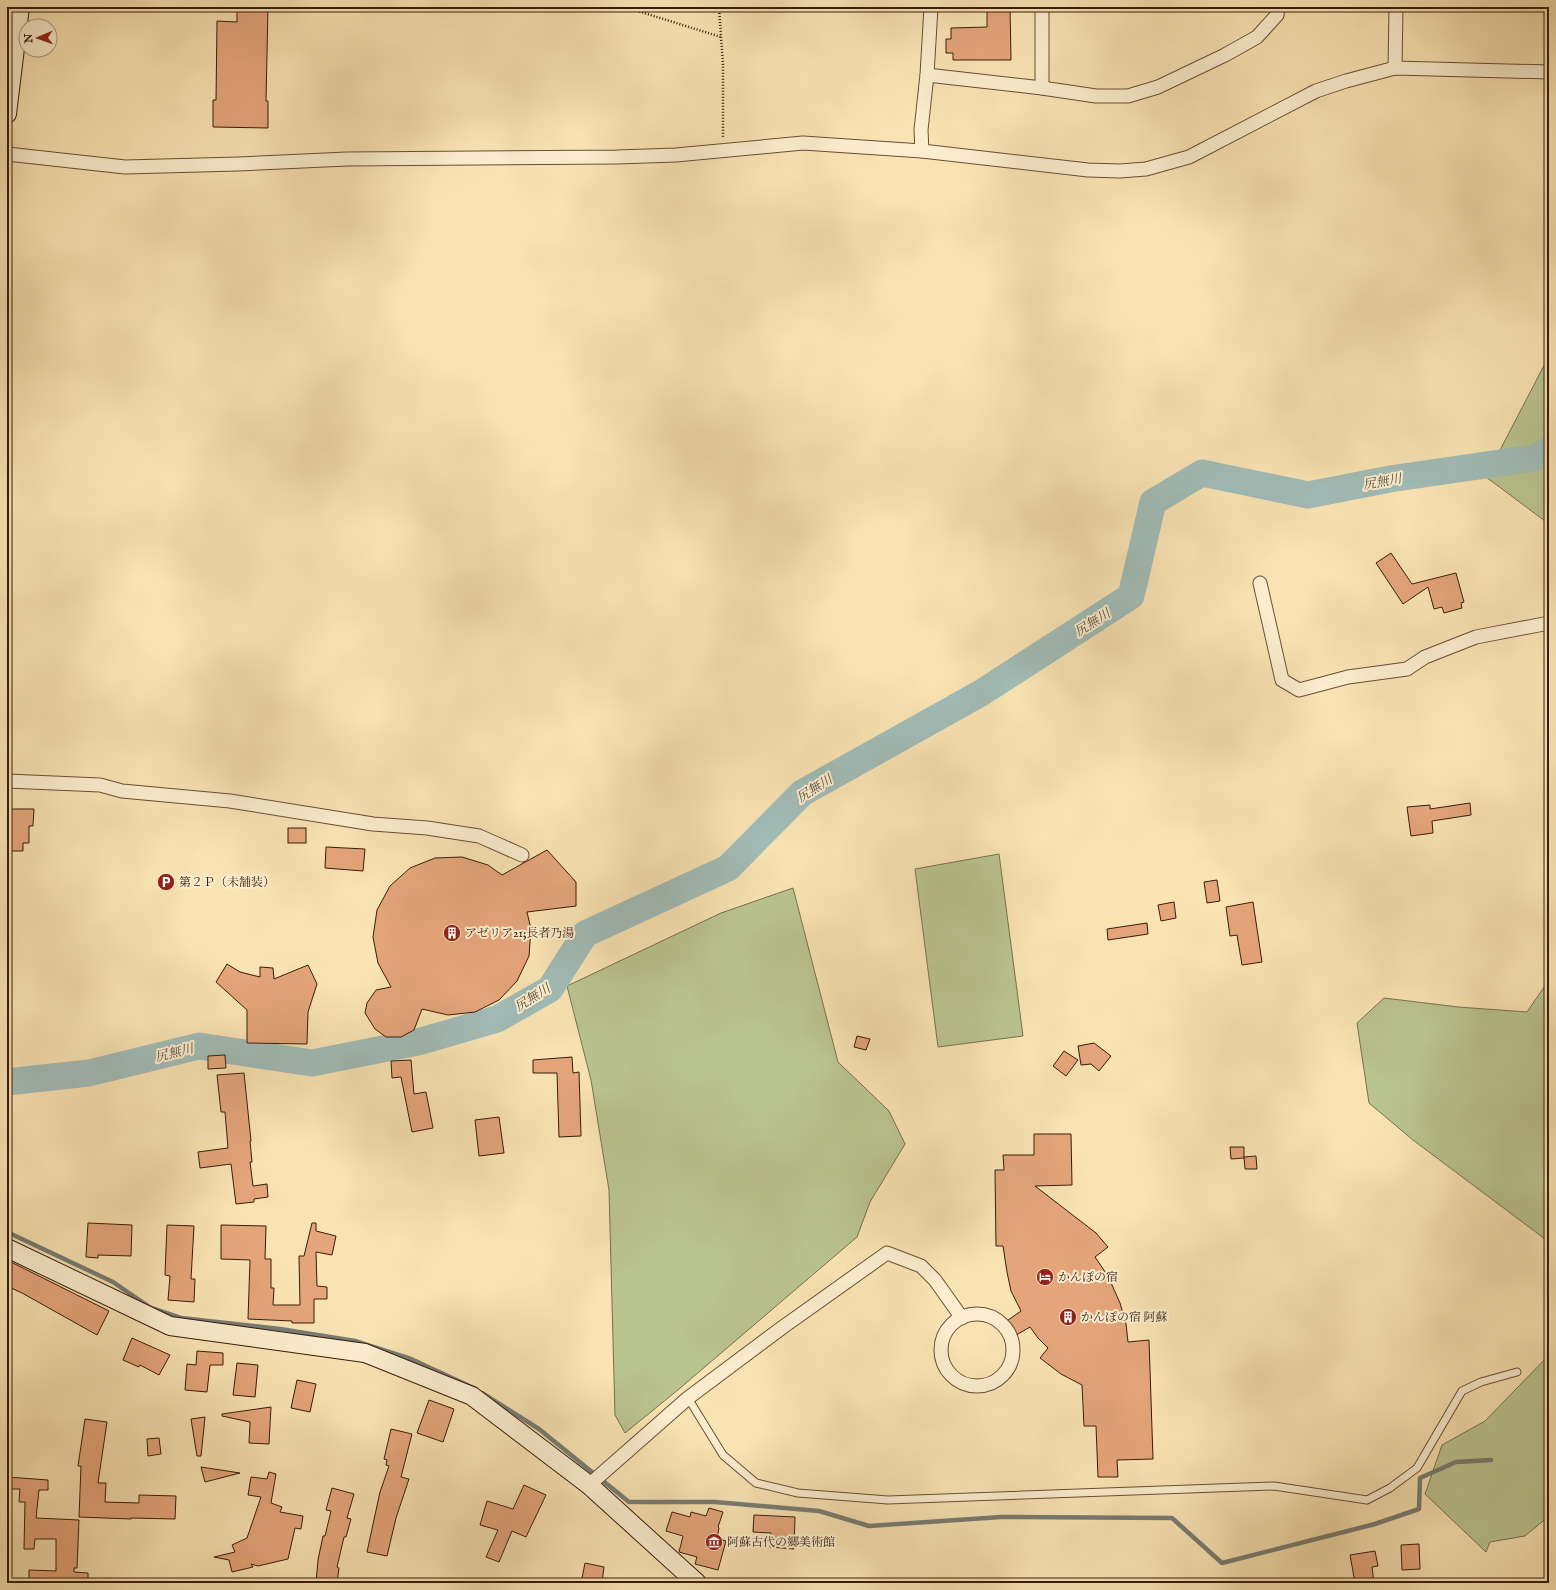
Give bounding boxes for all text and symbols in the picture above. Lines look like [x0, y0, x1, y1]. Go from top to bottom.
north arrow [18, 18, 58, 58]
text: N [22, 33, 36, 44]
water label: 尻無川 [1362, 470, 1405, 494]
water label: 尻無川 [1072, 604, 1115, 641]
water label: 尻無川 [794, 770, 837, 807]
parking icon: 第２Ｐ（未舗装） [156, 872, 176, 892]
place label: 第２Ｐ（未舗装） [179, 875, 275, 890]
building icon: アゼリア21;長者乃湯 [442, 923, 462, 943]
place label: アゼリア21;長者乃湯 [465, 926, 574, 941]
water label: 尻無川 [512, 979, 555, 1016]
water label: 尻無川 [153, 1040, 197, 1066]
hotel icon: かんぽの宿 [1035, 1267, 1055, 1287]
place label: かんぽの宿 [1058, 1270, 1118, 1285]
building icon: かんぽの宿 阿蘇 [1058, 1307, 1078, 1327]
place label: かんぽの宿 阿蘇 [1081, 1310, 1168, 1325]
museum icon: 阿蘇古代の郷美術館 [704, 1532, 724, 1552]
place label: 阿蘇古代の郷美術館 [727, 1535, 835, 1550]

